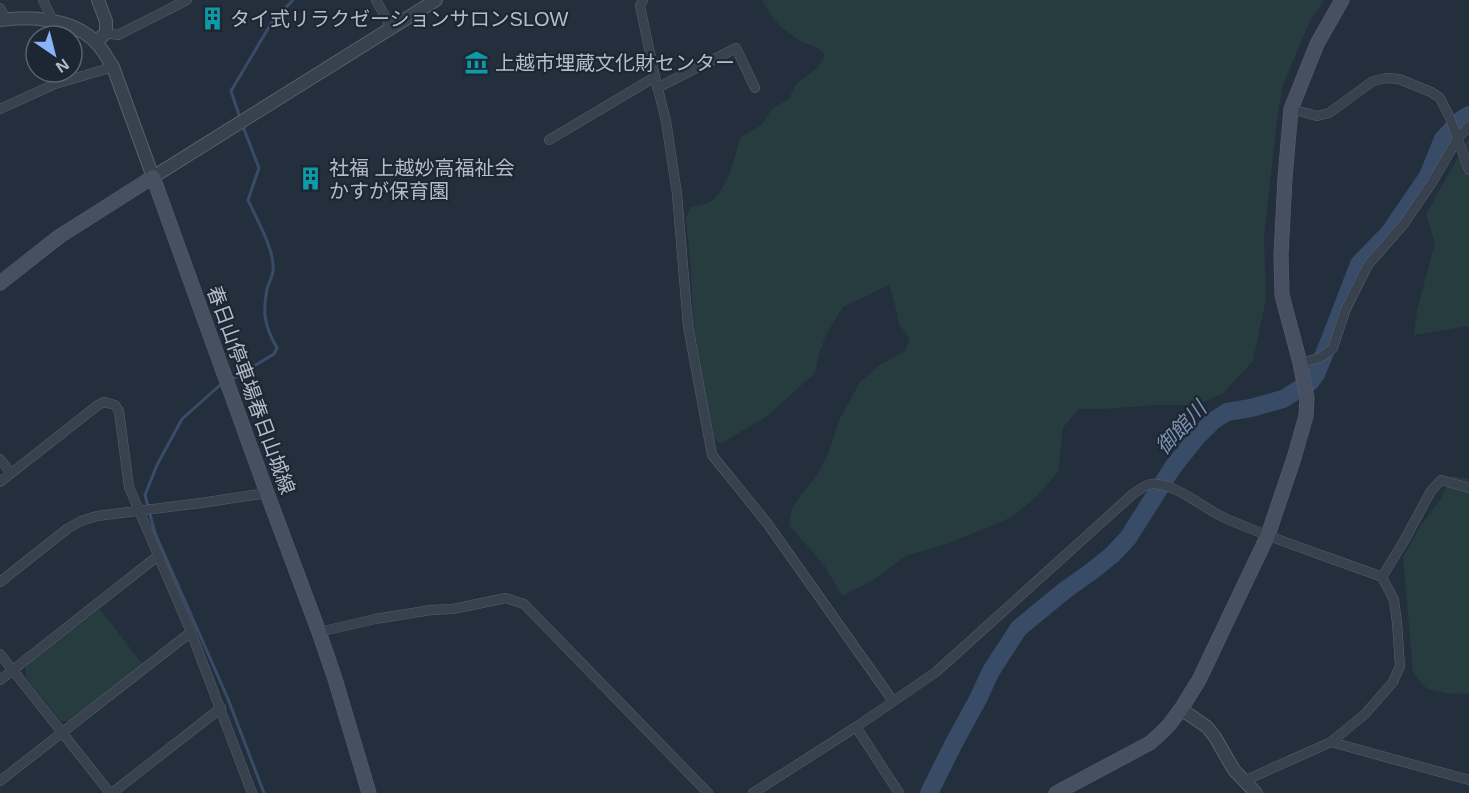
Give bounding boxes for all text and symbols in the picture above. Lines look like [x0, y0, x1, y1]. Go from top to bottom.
building icon: タイ式リラクゼーションサロンSLOW [199, 6, 225, 32]
place label: タイ式リラクゼーションサロンSLOW [230, 8, 569, 30]
north arrow [24, 24, 84, 84]
museum icon: 上越市埋蔵文化財センター [464, 50, 490, 76]
place label: 上越市埋蔵文化財センター [495, 52, 735, 74]
text: N [53, 56, 72, 76]
place label: 社福 上越妙高福祉会 かすが保育園 [329, 157, 515, 202]
building icon: 社福 上越妙高福祉会 かすが保育園 [298, 166, 324, 192]
street label: 春日山停車場春日山城線 [203, 283, 299, 497]
water label: 御館川 [1151, 395, 1212, 459]

